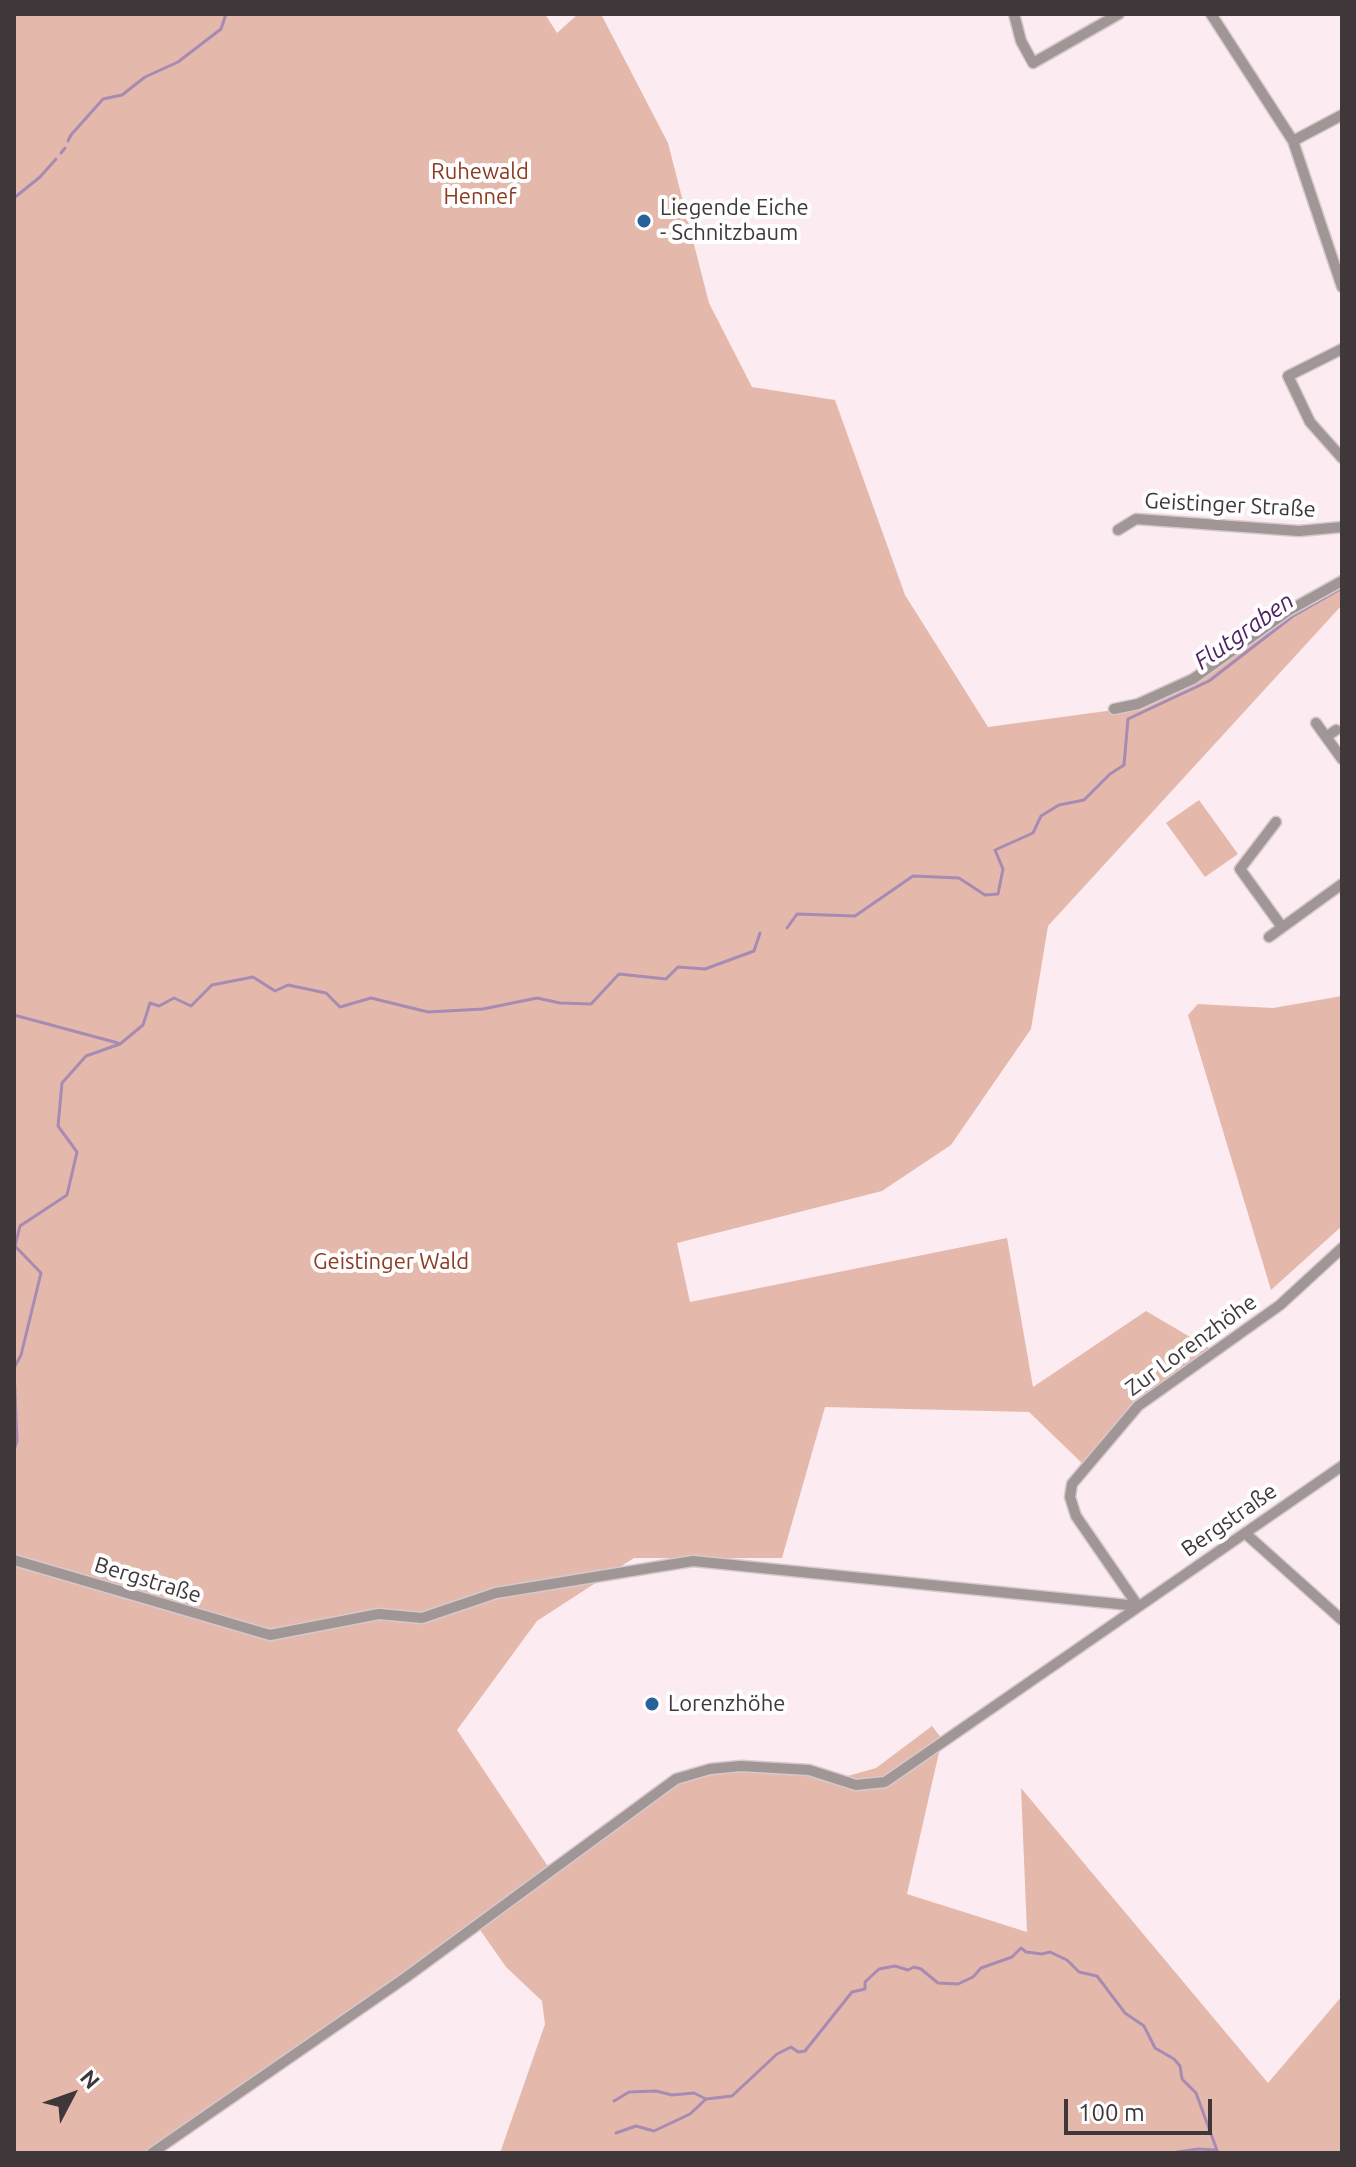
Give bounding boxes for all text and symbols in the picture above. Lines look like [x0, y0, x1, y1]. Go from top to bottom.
park label: Ruhewald Hennef [431, 159, 529, 210]
place label: Liegende Eiche - Schnitzbaum [660, 195, 809, 246]
marker: Liegende Eiche - Schnitzbaum [635, 212, 653, 230]
street label: Geistinger Straße [1144, 487, 1316, 523]
water label: Flutgraben [1189, 586, 1299, 676]
park label: Geistinger Wald [313, 1249, 469, 1275]
street label: Zur Lorenzhöhe [1120, 1289, 1262, 1401]
street label: Bergstraße [1176, 1478, 1282, 1562]
street label: Bergstraße [91, 1551, 205, 1609]
place label: Lorenzhöhe [668, 1691, 785, 1717]
marker: Lorenzhöhe [643, 1695, 661, 1713]
north arrow [32, 2055, 112, 2135]
text: N [76, 2065, 105, 2093]
scale bar [1068, 2083, 1216, 2133]
text: 100 m [1078, 2099, 1145, 2126]

